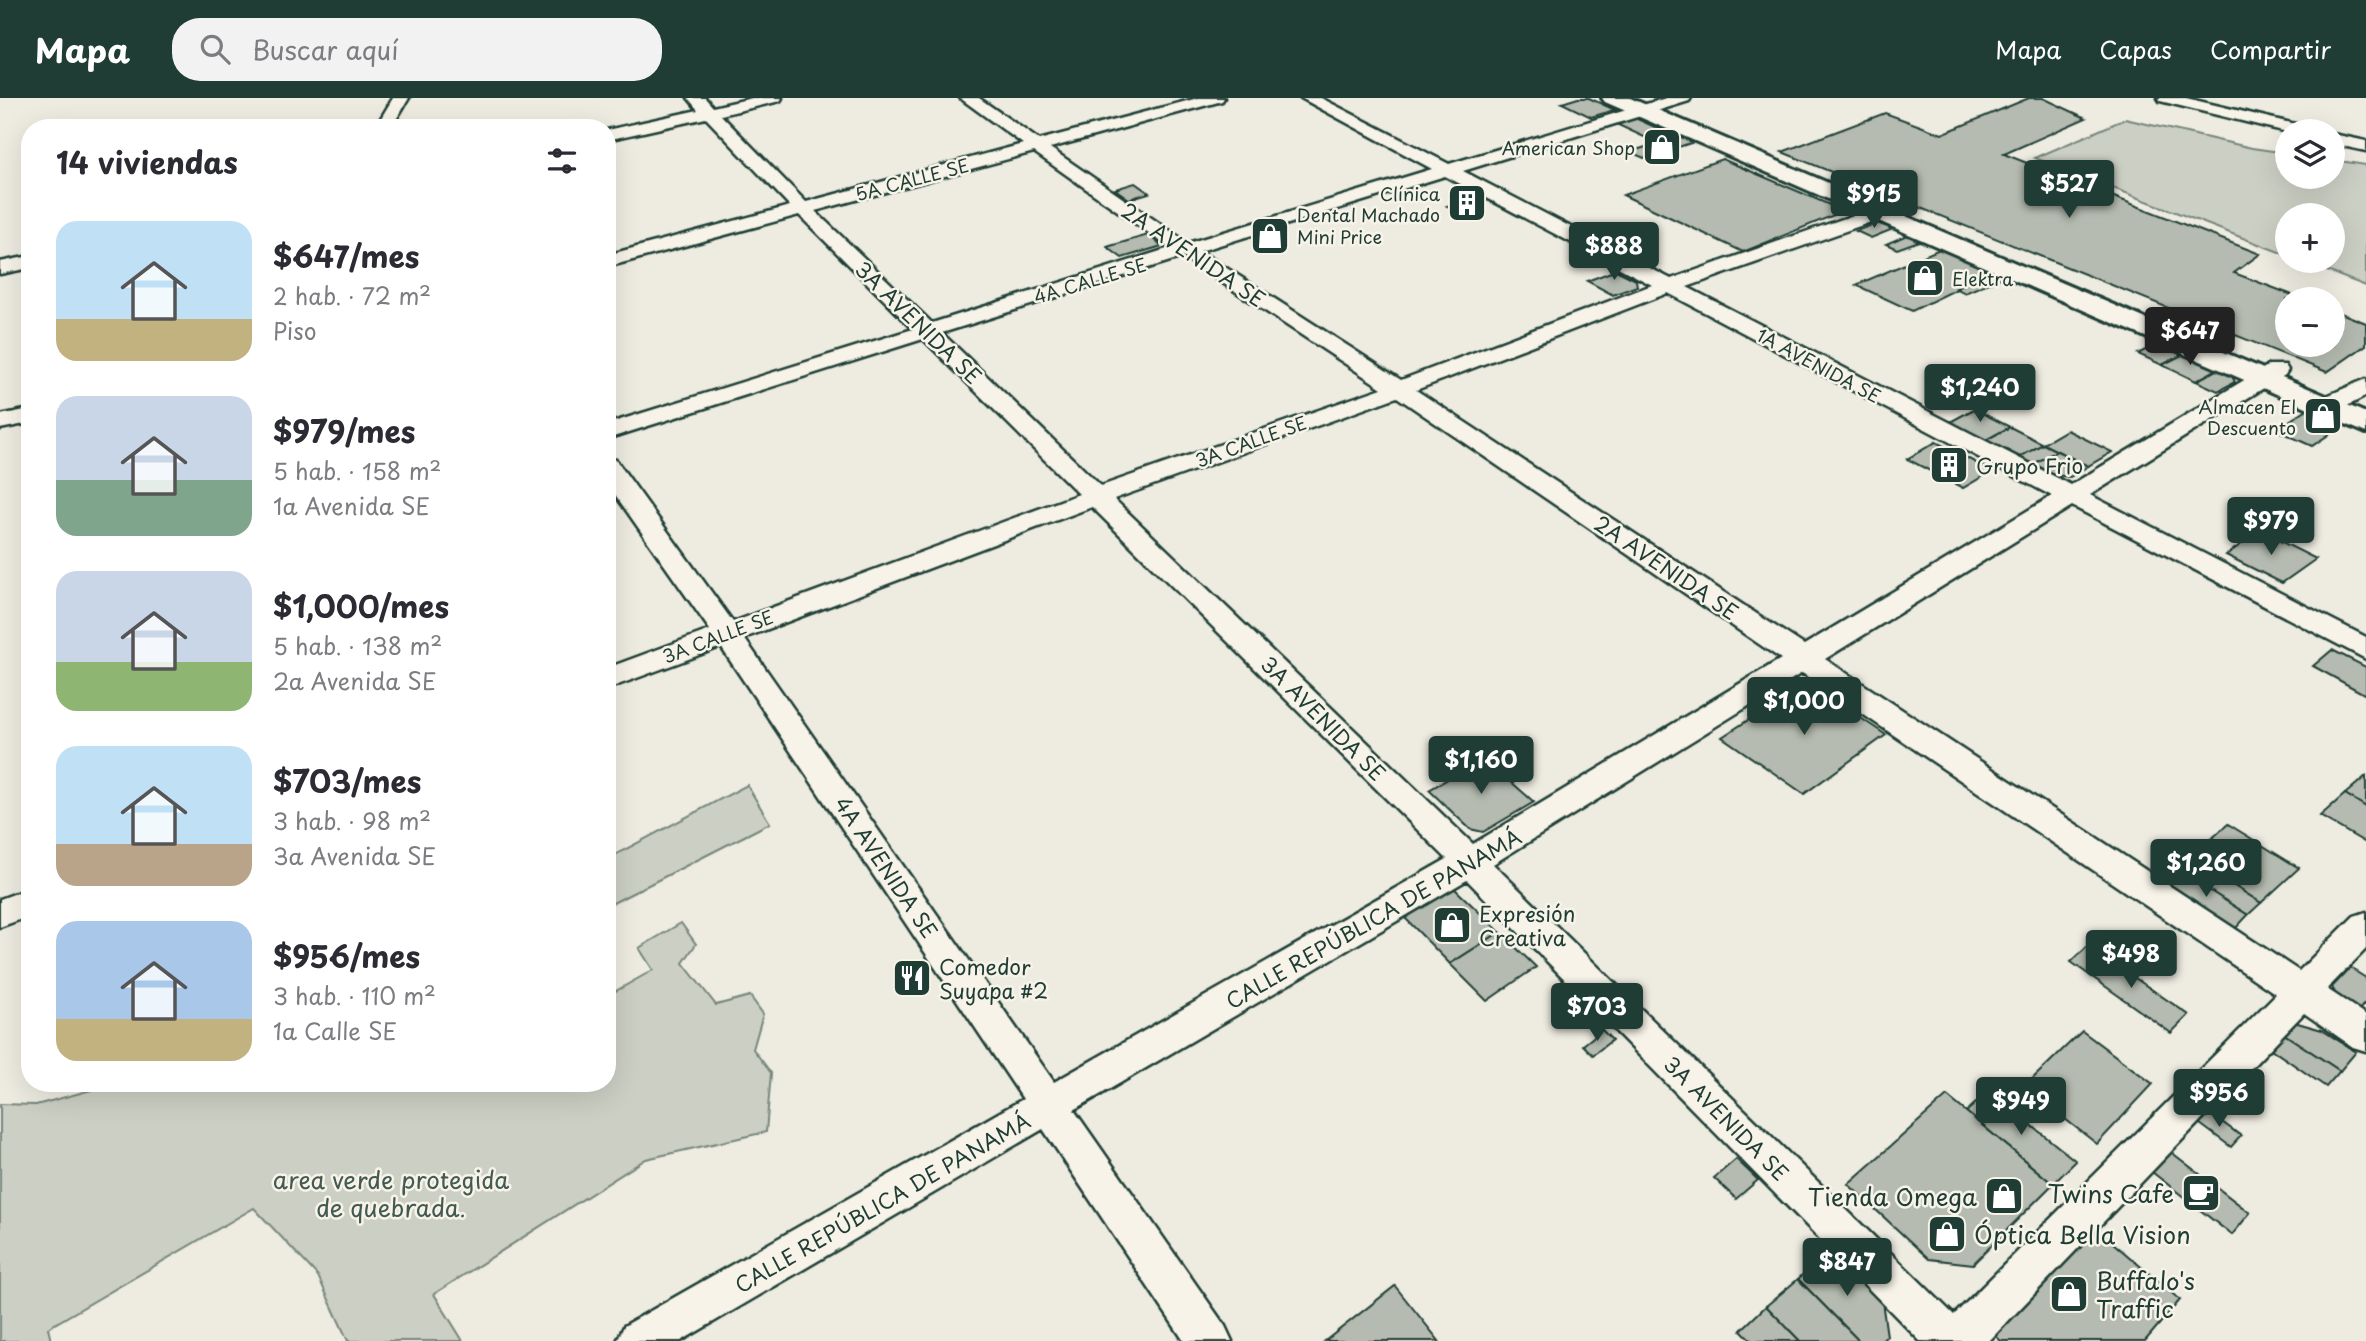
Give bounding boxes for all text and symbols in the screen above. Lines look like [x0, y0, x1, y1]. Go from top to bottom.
search box [172, 18, 662, 81]
text: Mapa [35, 24, 130, 74]
icon: search [196, 30, 234, 68]
text: Buscar aquí [252, 30, 398, 69]
text: Mapa [1995, 31, 2061, 67]
text: Capas [2099, 31, 2172, 67]
text: Compartir [2210, 31, 2331, 67]
map controls [2275, 119, 2345, 357]
button: layers [2275, 119, 2345, 189]
shop icon: American Shop [1641, 126, 1683, 168]
place label: American Shop [1502, 134, 1635, 161]
text: 14 viviendas [56, 139, 238, 184]
icon: filters [543, 142, 581, 180]
street label: 5A CALLE SE [852, 151, 972, 207]
pin: $527 [2028, 160, 2110, 220]
text: $527 [2040, 165, 2098, 200]
pin: $915 [1833, 170, 1915, 230]
text: $915 [1847, 175, 1901, 210]
place label: Clínica Dental Machado [1297, 180, 1441, 228]
building icon: Clínica Dental Machado [1446, 182, 1488, 224]
street label: 2A AVENIDA SE [1115, 194, 1273, 314]
button: + [2275, 203, 2345, 273]
shop icon: Mini Price [1249, 215, 1291, 257]
pin: $888 [1573, 222, 1655, 282]
place label: Mini Price [1297, 223, 1382, 250]
text: $888 [1585, 227, 1643, 262]
text: $647/mes [273, 233, 419, 278]
icon: home [112, 249, 196, 333]
street label: 4A CALLE SE [1030, 250, 1150, 310]
street label: 3A AVENIDA SE [848, 253, 990, 391]
shop icon: Elektra [1904, 257, 1946, 299]
place label: Elektra [1952, 265, 2013, 292]
text: 2 hab. · 72 m² [273, 278, 431, 313]
button: − [2275, 287, 2345, 357]
pin: $647 [2149, 308, 2231, 367]
text: $647 [2161, 312, 2219, 347]
text: Piso [273, 313, 317, 348]
street label: 1A AVENIDA SE [1752, 321, 1886, 409]
pin: $1,240 [1923, 364, 2037, 424]
text: $1,240 [1940, 369, 2020, 404]
place label: Almacen El Descuento [2198, 393, 2296, 441]
shop icon: Almacen El Descuento [2302, 395, 2344, 437]
text: $979/mes [273, 408, 415, 453]
street label: 3A CALLE SE [1191, 408, 1311, 474]
icon: home [112, 424, 196, 508]
building icon: Grupo Frio [1928, 444, 1970, 486]
place label: Grupo Frio [1976, 449, 2083, 481]
text: 5 hab. · 158 m² [273, 453, 441, 488]
text: 1a Avenida SE [273, 488, 430, 523]
pin: $979 [2230, 498, 2312, 557]
text: $979 [2243, 502, 2299, 537]
street label: 2A AVENIDA SE [1588, 507, 1746, 627]
text: $1,000/mes [273, 583, 449, 628]
icon: home [112, 599, 196, 683]
street label: 3A CALLE SE [659, 602, 777, 670]
text: 5 hab. · 138 m² [273, 628, 442, 663]
street label: 3A AVENIDA SE [1254, 648, 1394, 788]
text: 2a Avenida SE [273, 663, 436, 698]
pin: $1,000 [1747, 678, 1861, 737]
text: $1,000 [1763, 682, 1845, 717]
pin: $1,160 [1424, 736, 1538, 796]
text: $1,160 [1445, 741, 1517, 776]
text: $703/mes [273, 758, 421, 803]
icon: home [112, 774, 196, 858]
street label: 4A AVENIDA SE [827, 789, 947, 945]
text: 3 hab. · 98 m² [273, 803, 431, 838]
street label: CALLE REPÚBLICA DE PANAMÁ [1219, 820, 1527, 1016]
text: 3a Avenida SE [273, 838, 436, 873]
pin: $1,260 [2149, 840, 2263, 899]
text: $1,260 [2166, 844, 2246, 879]
place label: Expresión Creativa [1479, 897, 1575, 953]
shop icon: Expresión Creativa [1431, 904, 1473, 946]
pin: $498 [2090, 930, 2172, 990]
text: $956/mes [273, 933, 420, 978]
text: $498 [2102, 935, 2160, 970]
icon: home [112, 949, 196, 1033]
place label: Comedor Suyapa #2 [939, 950, 1048, 1006]
restaurant icon: Comedor Suyapa #2 [891, 957, 933, 999]
text: 3 hab. · 110 m² [273, 978, 436, 1013]
pin: $703 [1556, 984, 1638, 1043]
text: $703 [1567, 988, 1627, 1023]
text: 1a Calle SE [273, 1013, 397, 1048]
street label: 3A AVENIDA SE [1657, 1048, 1797, 1188]
pin: $956 [2178, 1070, 2260, 1129]
text: $956 [2189, 1074, 2249, 1109]
pin: $949 [1980, 1077, 2062, 1137]
text: $949 [1992, 1082, 2050, 1117]
street label: CALLE REPÚBLICA DE PANAMÁ [728, 1104, 1036, 1300]
park label: area verde protegida de quebrada. [273, 1161, 509, 1225]
cafe icon: Twins Cafe [2180, 1172, 2222, 1214]
shop icon: Tienda Omega [1983, 1175, 2025, 1217]
place label: Twins Cafe [2048, 1175, 2174, 1211]
place label: Tienda Omega [1808, 1178, 1977, 1214]
shop icon: Óptica Bella Vision [1926, 1213, 1968, 1255]
place label: Óptica Bella Vision [1974, 1216, 2191, 1252]
pin: $847 [1806, 1238, 1888, 1298]
text: $847 [1819, 1243, 1875, 1278]
place label: Buffalo's Traffic [2096, 1262, 2195, 1326]
shop icon: Buffalo's Traffic [2048, 1273, 2090, 1315]

